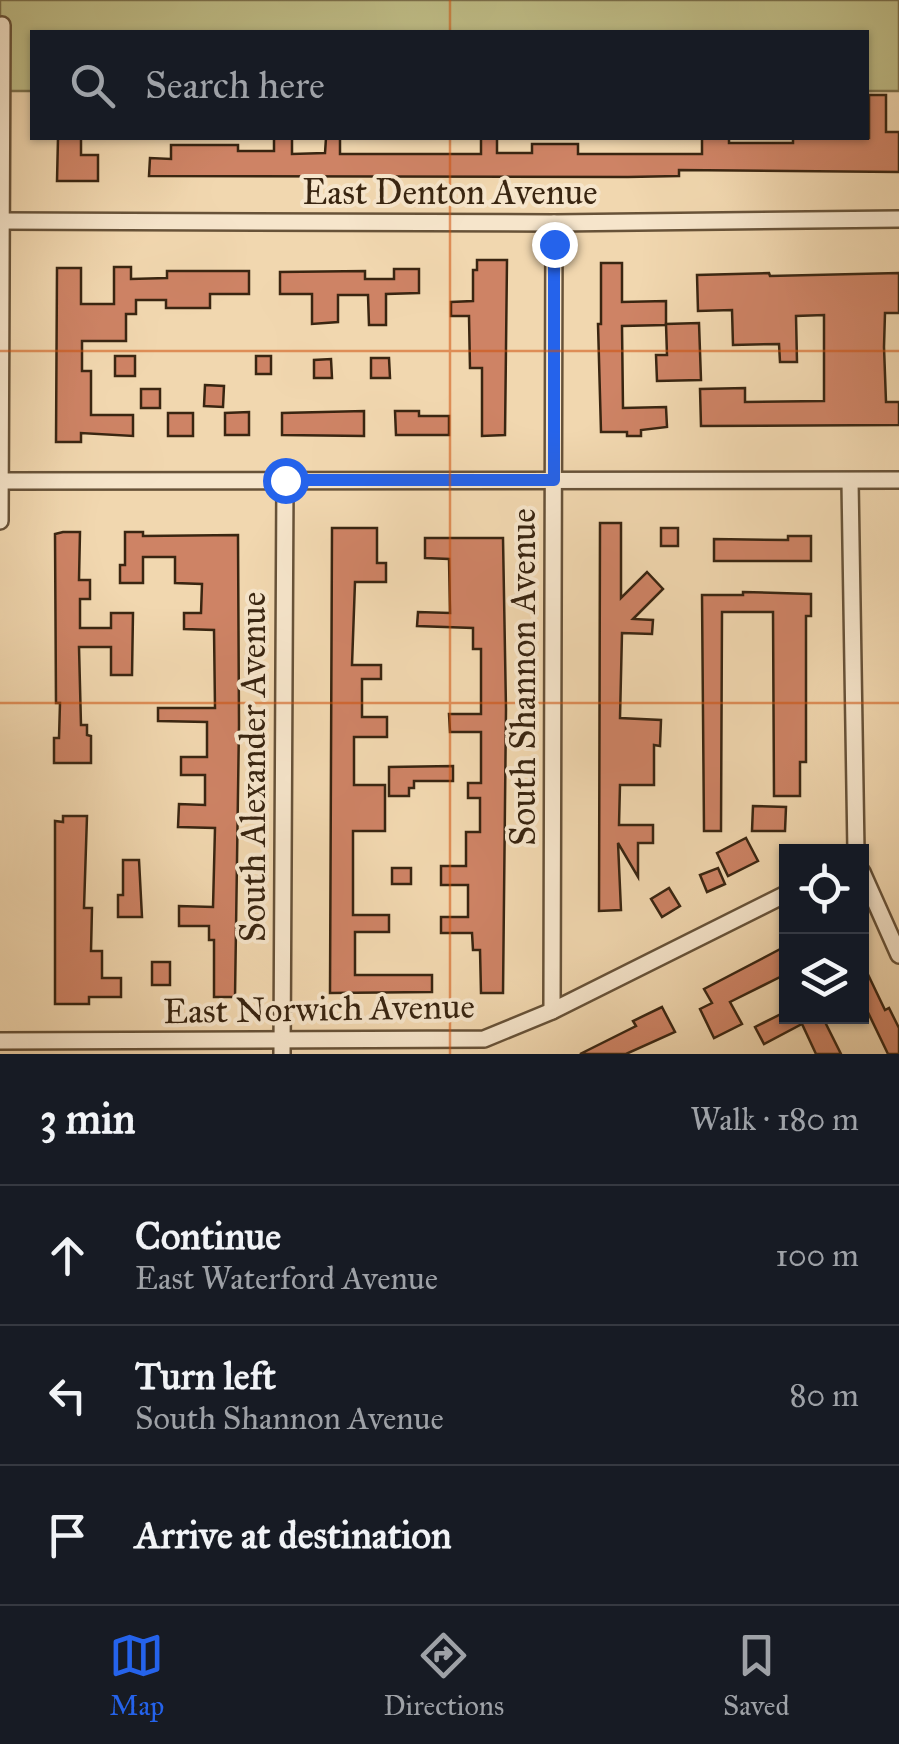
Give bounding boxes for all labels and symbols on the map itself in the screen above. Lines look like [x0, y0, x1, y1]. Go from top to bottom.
street label: East Denton Avenue [302, 171, 598, 214]
route end [532, 222, 578, 268]
route start [263, 458, 309, 504]
street label: South Shannon Avenue [502, 508, 545, 846]
street label: South Alexander Avenue [232, 592, 275, 942]
street label: East Norwich Avenue [163, 985, 475, 1033]

